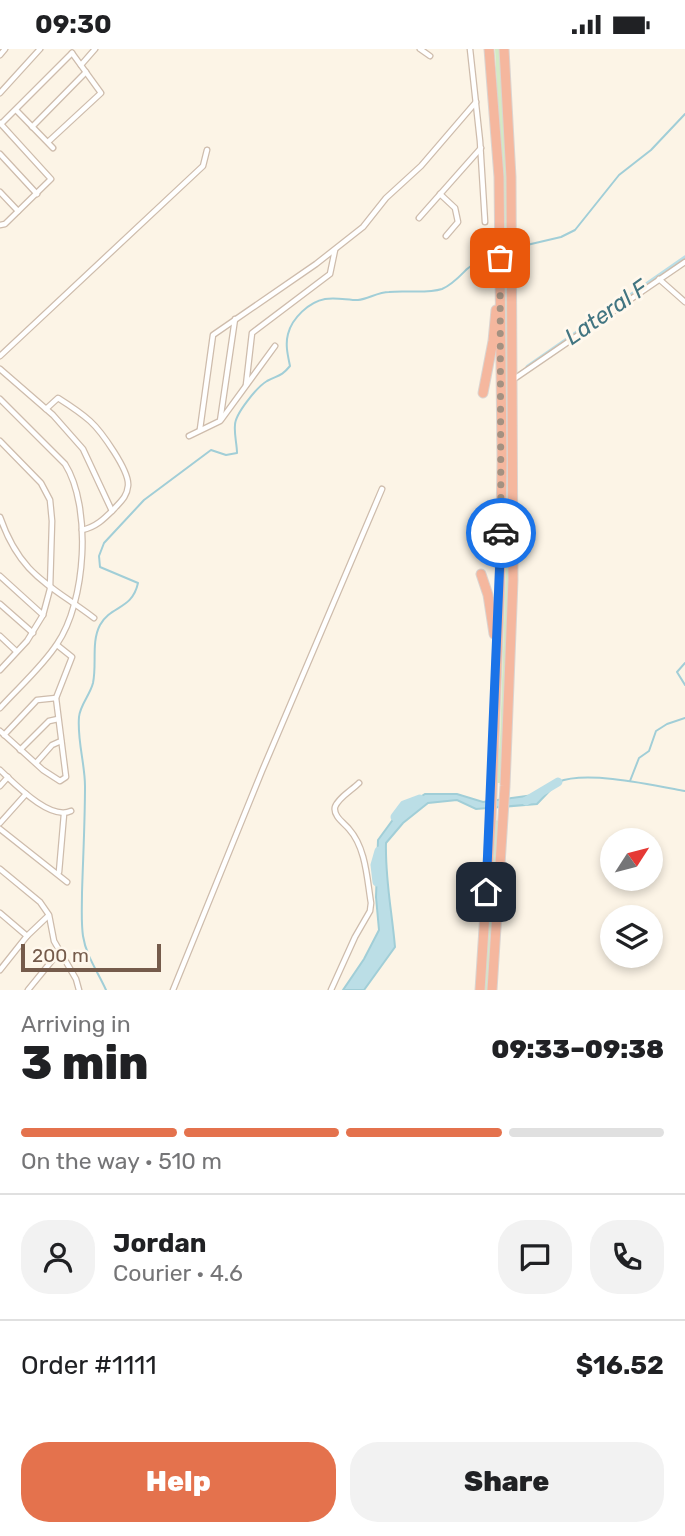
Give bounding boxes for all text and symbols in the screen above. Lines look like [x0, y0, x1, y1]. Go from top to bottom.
text: 09:30 [35, 9, 112, 40]
pin [470, 228, 530, 288]
icon: bag [481, 239, 519, 277]
water label: Lateral F [559, 272, 654, 351]
courier [466, 498, 536, 568]
icon: car [482, 514, 520, 552]
north arrow [600, 828, 663, 891]
map controls [600, 828, 663, 968]
pin [456, 862, 516, 922]
icon: home [467, 873, 505, 911]
button: layers [600, 905, 663, 968]
scale bar [21, 941, 161, 973]
text: 200 m [32, 944, 89, 967]
text: Arriving in [21, 1010, 131, 1038]
text: 09:33–09:38 [491, 1034, 664, 1065]
text: 3 min [21, 1036, 149, 1091]
text: On the way · 510 m [21, 1147, 222, 1175]
button: person [21, 1220, 95, 1294]
button: chat [498, 1220, 572, 1294]
button: phone [590, 1220, 664, 1294]
text: Jordan [113, 1228, 206, 1259]
text: Courier · 4.6 [113, 1259, 243, 1287]
text: Order #1111 [21, 1350, 157, 1381]
text: $16.52 [576, 1350, 664, 1381]
button: Help [21, 1442, 336, 1522]
button: Share [350, 1442, 664, 1522]

